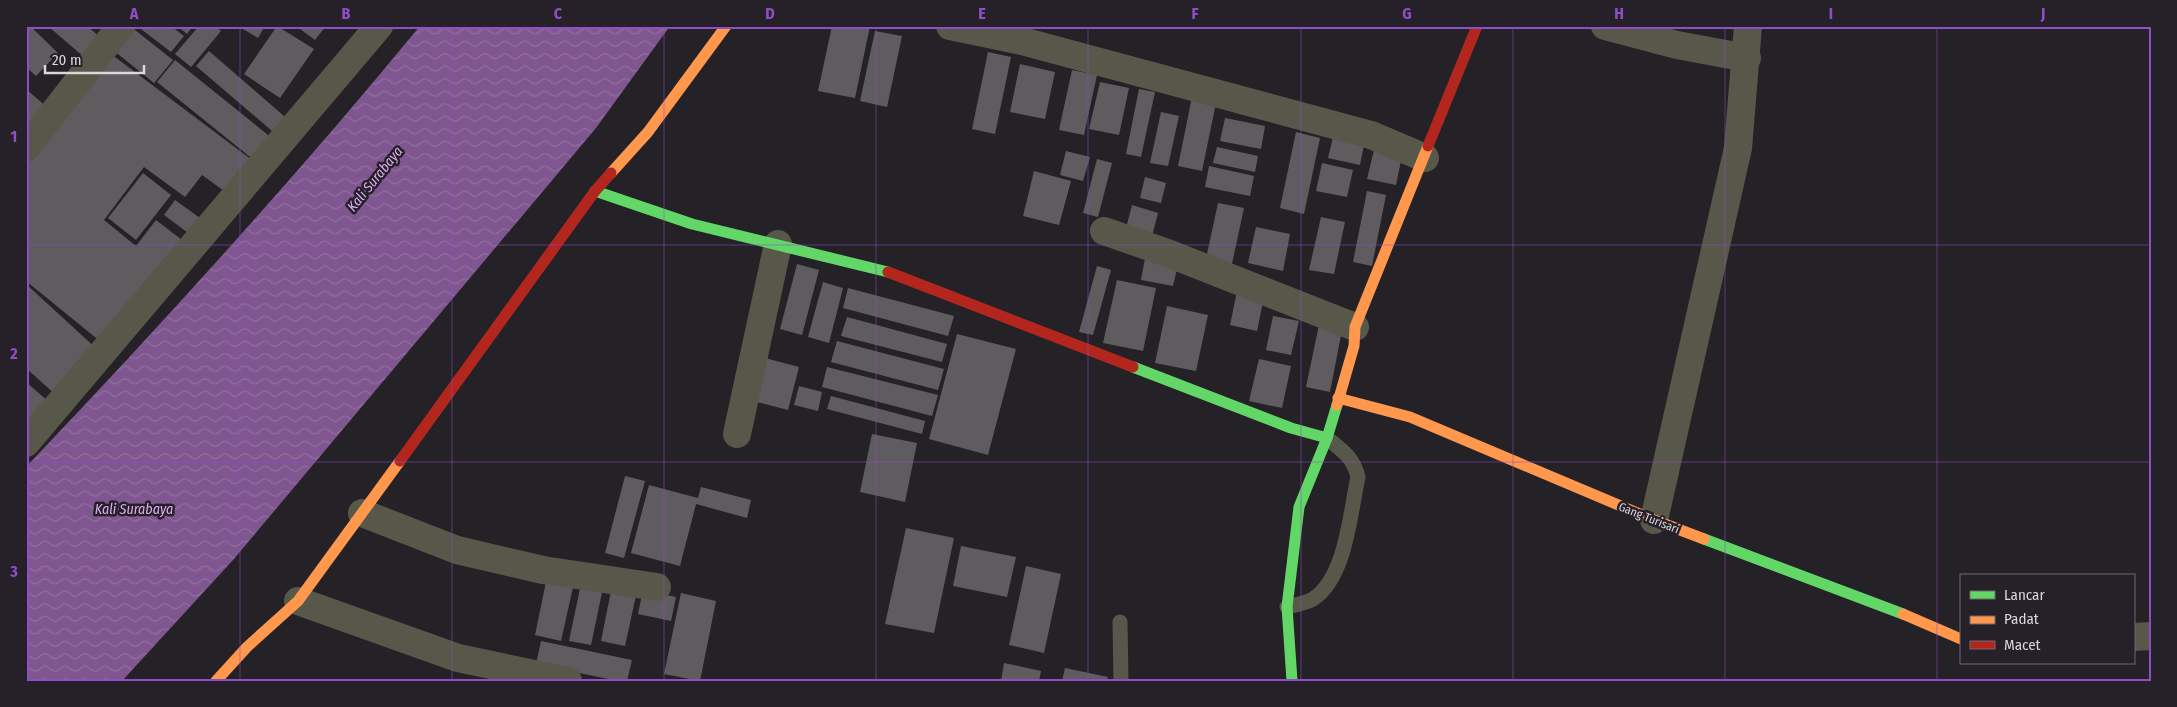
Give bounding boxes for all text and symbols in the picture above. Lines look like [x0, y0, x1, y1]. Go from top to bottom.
text: A [129, 4, 139, 23]
text: B [342, 4, 351, 23]
text: C [554, 4, 563, 23]
text: D [765, 4, 775, 23]
text: E [978, 4, 986, 23]
text: F [1191, 4, 1199, 23]
text: G [1402, 4, 1412, 23]
text: H [1614, 4, 1624, 23]
text: I [1829, 4, 1833, 23]
text: J [2040, 4, 2045, 23]
scale bar [45, 42, 144, 74]
text: 20 m [52, 51, 82, 69]
text: 1 [11, 127, 17, 146]
water label: Kali Surabaya [344, 143, 406, 215]
text: 2 [9, 344, 18, 363]
street label: Gang Turisari [1617, 499, 1681, 537]
water label: Kali Surabaya [95, 501, 173, 518]
text: 3 [9, 562, 18, 581]
legend [1960, 574, 2134, 664]
text: Lancar [2004, 586, 2045, 604]
text: Padat [2004, 610, 2039, 628]
text: Macet [2004, 636, 2041, 654]

